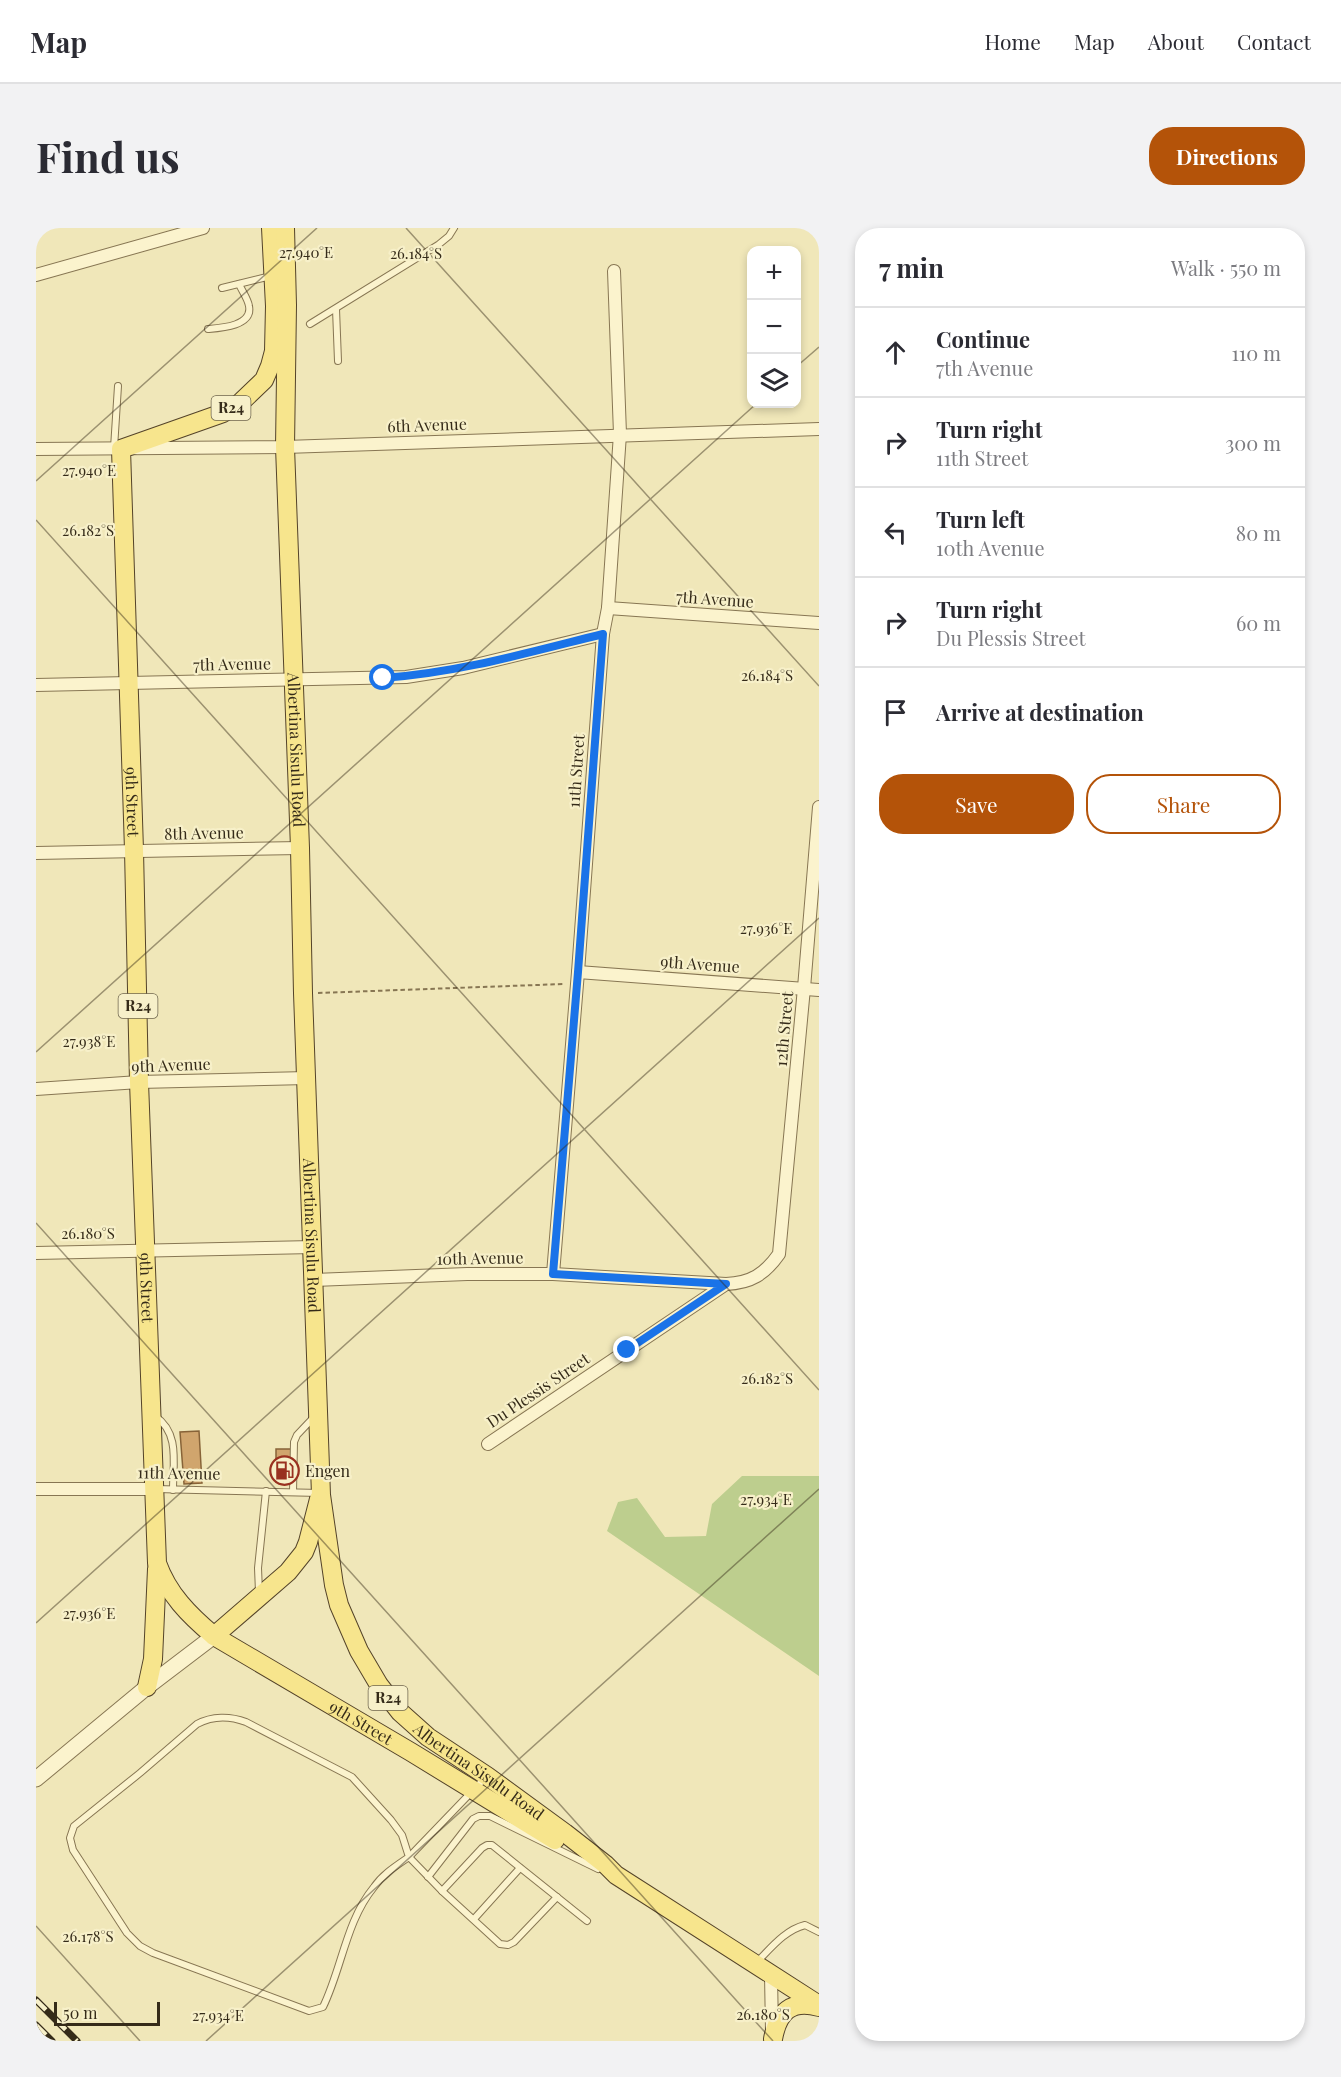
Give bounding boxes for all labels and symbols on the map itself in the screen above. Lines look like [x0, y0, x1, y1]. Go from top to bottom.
text: 27.940°E [279, 242, 333, 262]
text: 26.184°S [390, 243, 442, 263]
road number: R24 [212, 396, 250, 420]
street label: 6th Avenue [387, 413, 467, 436]
text: 27.940°E [62, 460, 116, 480]
text: 26.182°S [62, 520, 114, 540]
street label: 7th Avenue [675, 585, 755, 612]
street label: 7th Avenue [193, 652, 271, 675]
route start [369, 664, 395, 690]
text: 26.184°S [741, 665, 793, 685]
street label: Albertina Sisulu Road [283, 671, 310, 827]
street label: 11th Street [562, 733, 589, 809]
street label: 9th Street [121, 766, 145, 838]
street label: 8th Avenue [164, 821, 244, 844]
text: 27.936°E [740, 918, 792, 938]
street label: 9th Avenue [660, 950, 740, 977]
street label: 12th Street [770, 990, 797, 1068]
road number: R24 [118, 994, 158, 1018]
text: 27.938°E [63, 1031, 115, 1051]
street label: 9th Avenue [131, 1053, 211, 1076]
street label: Albertina Sisulu Road [299, 1157, 325, 1313]
text: 26.180°S [61, 1223, 115, 1243]
street label: 10th Avenue [436, 1246, 524, 1269]
street label: 9th Street [135, 1252, 159, 1323]
route end [613, 1336, 639, 1362]
street label: Du Plessis Street [482, 1347, 593, 1432]
text: 26.182°S [741, 1368, 793, 1388]
fuel station icon: Engen [268, 1455, 300, 1487]
place label: Engen [305, 1460, 351, 1481]
street label: 11th Avenue [137, 1461, 221, 1484]
text: 27.934°E [740, 1489, 792, 1509]
text: 27.936°E [63, 1603, 115, 1623]
road number: R24 [368, 1686, 408, 1710]
street label: 9th Street [326, 1695, 397, 1749]
street label: Albertina Sisulu Road [409, 1718, 548, 1824]
text: 26.178°S [62, 1926, 114, 1946]
scale bar [54, 1999, 160, 2026]
text: 26.180°S [736, 2004, 790, 2024]
text: 27.934°E [192, 2005, 244, 2025]

